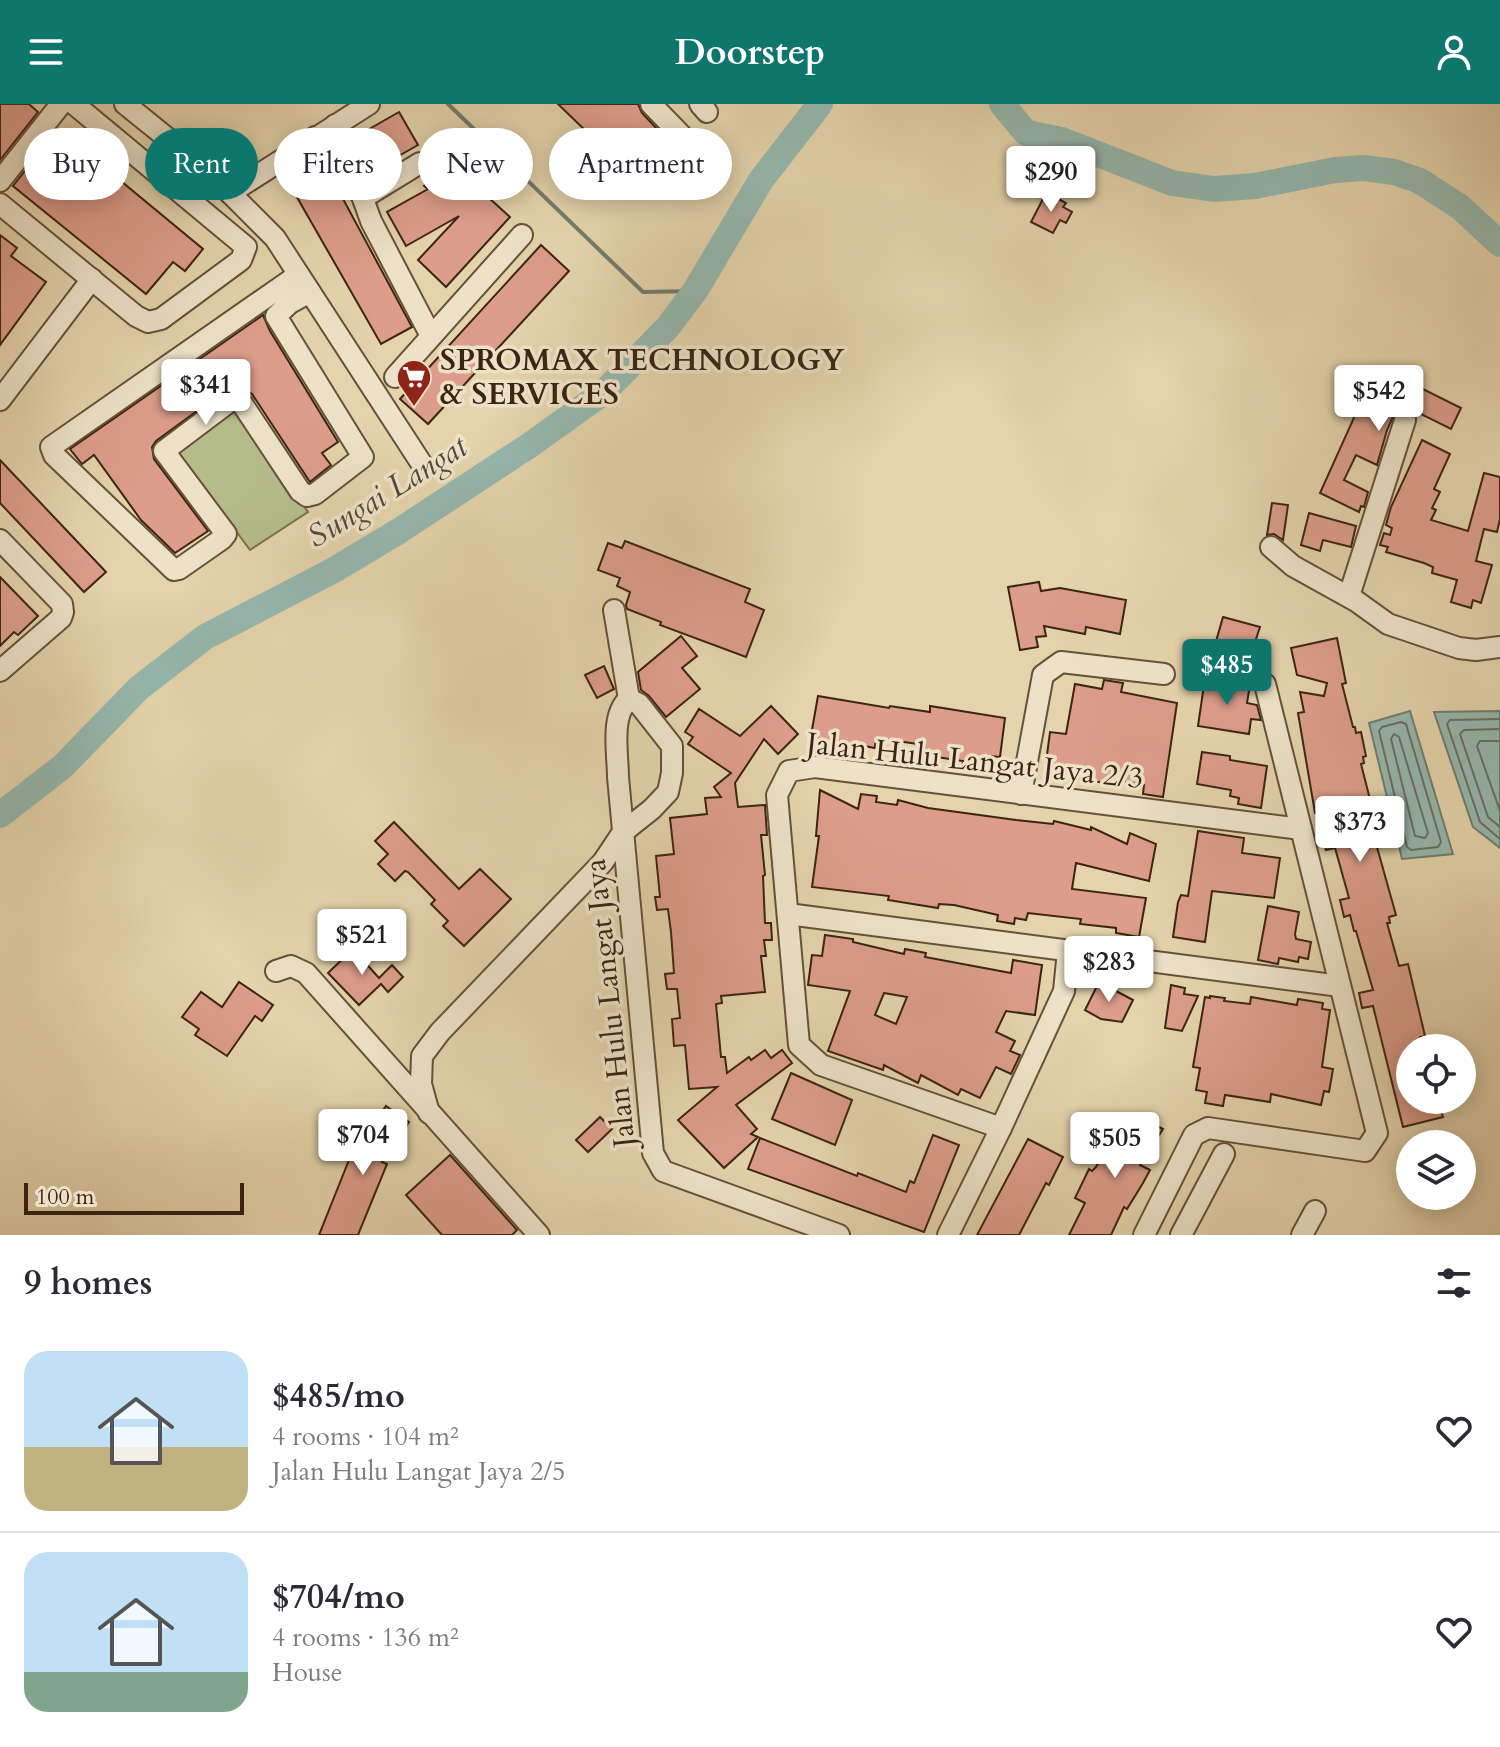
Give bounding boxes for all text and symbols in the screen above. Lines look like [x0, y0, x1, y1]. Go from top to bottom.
text: Doorstep [675, 28, 825, 77]
icon: menu [24, 30, 68, 74]
icon: person [1432, 30, 1476, 74]
chip: Buy [24, 128, 129, 200]
chip: Rent [145, 128, 258, 200]
chip: Filters [274, 128, 402, 200]
chip: New [418, 128, 533, 200]
chip: Apartment [549, 128, 732, 200]
pin: $290 [1004, 146, 1098, 214]
text: $290 [1024, 154, 1078, 189]
place label: SPROMAX TECHNOLOGY & SERVICES [440, 340, 845, 415]
supermarket icon: SPROMAX TECHNOLOGY & SERVICES [395, 358, 433, 408]
pin: $341 [159, 359, 253, 427]
pin: $542 [1332, 365, 1426, 433]
text: $341 [179, 367, 233, 402]
text: $542 [1352, 373, 1406, 408]
water label: Sungai Langat [298, 425, 476, 559]
pin: $485 [1180, 639, 1274, 707]
text: $485 [1200, 647, 1254, 682]
street label: Jalan Hulu Langat Jaya 2/3 [801, 723, 1145, 799]
pin: $373 [1313, 796, 1407, 864]
text: $373 [1333, 804, 1387, 839]
street label: Jalan Hulu Langat Jaya [574, 857, 646, 1153]
pin: $521 [315, 909, 409, 977]
text: $521 [335, 917, 389, 952]
pin: $283 [1062, 936, 1156, 1004]
text: $283 [1082, 944, 1136, 979]
map controls [1396, 1034, 1476, 1210]
button: locate [1396, 1034, 1476, 1114]
pin: $704 [316, 1109, 410, 1177]
pin: $505 [1068, 1112, 1162, 1180]
text: $704 [336, 1117, 390, 1152]
text: $505 [1088, 1120, 1142, 1155]
button: layers [1396, 1130, 1476, 1210]
scale bar [24, 1179, 244, 1215]
text: 100 m [36, 1182, 94, 1212]
text: 9 homes [24, 1260, 152, 1306]
icon: filters [1432, 1261, 1476, 1305]
text: $485/mo [272, 1373, 405, 1419]
icon: home [88, 1383, 184, 1479]
icon: heart [1432, 1409, 1476, 1453]
text: 4 rooms · 104 m² [272, 1419, 459, 1454]
text: Jalan Hulu Langat Jaya 2/5 [272, 1454, 565, 1489]
text: $704/mo [272, 1574, 405, 1620]
icon: home [88, 1584, 184, 1680]
icon: heart [1432, 1610, 1476, 1654]
text: 4 rooms · 136 m² [272, 1620, 459, 1655]
text: House [272, 1655, 343, 1690]

